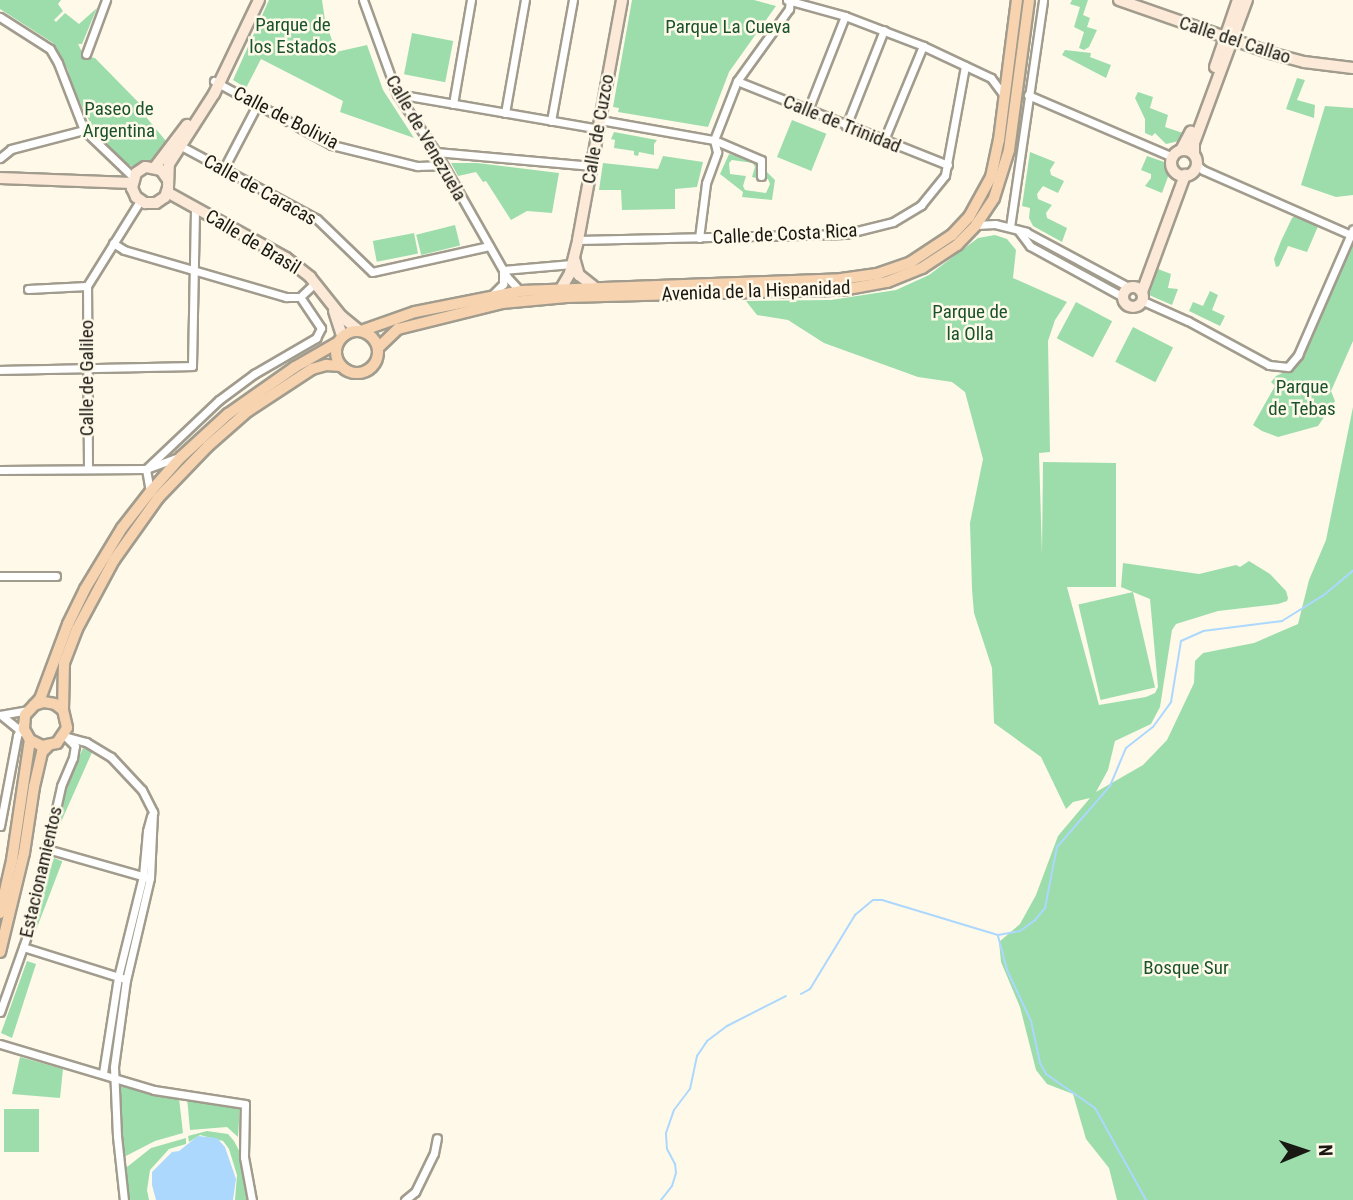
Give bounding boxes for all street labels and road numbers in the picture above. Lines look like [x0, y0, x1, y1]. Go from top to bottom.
street label: Calle del Callao [1176, 11, 1294, 69]
street label: Calle de Venezuela [381, 71, 471, 205]
street label: Calle de Cuzco [577, 72, 619, 186]
street label: Calle de Bolivia [230, 82, 342, 154]
street label: Calle de Trinidad [780, 90, 904, 158]
street label: Calle de Caracas [200, 150, 320, 230]
street label: Calle de Brasil [201, 205, 305, 279]
street label: Calle de Costa Rica [712, 219, 858, 249]
street label: Avenida de la Hispanidad [661, 276, 851, 306]
street label: Calle de Galileo [76, 320, 98, 436]
street label: Estacionamientos [15, 804, 67, 940]

